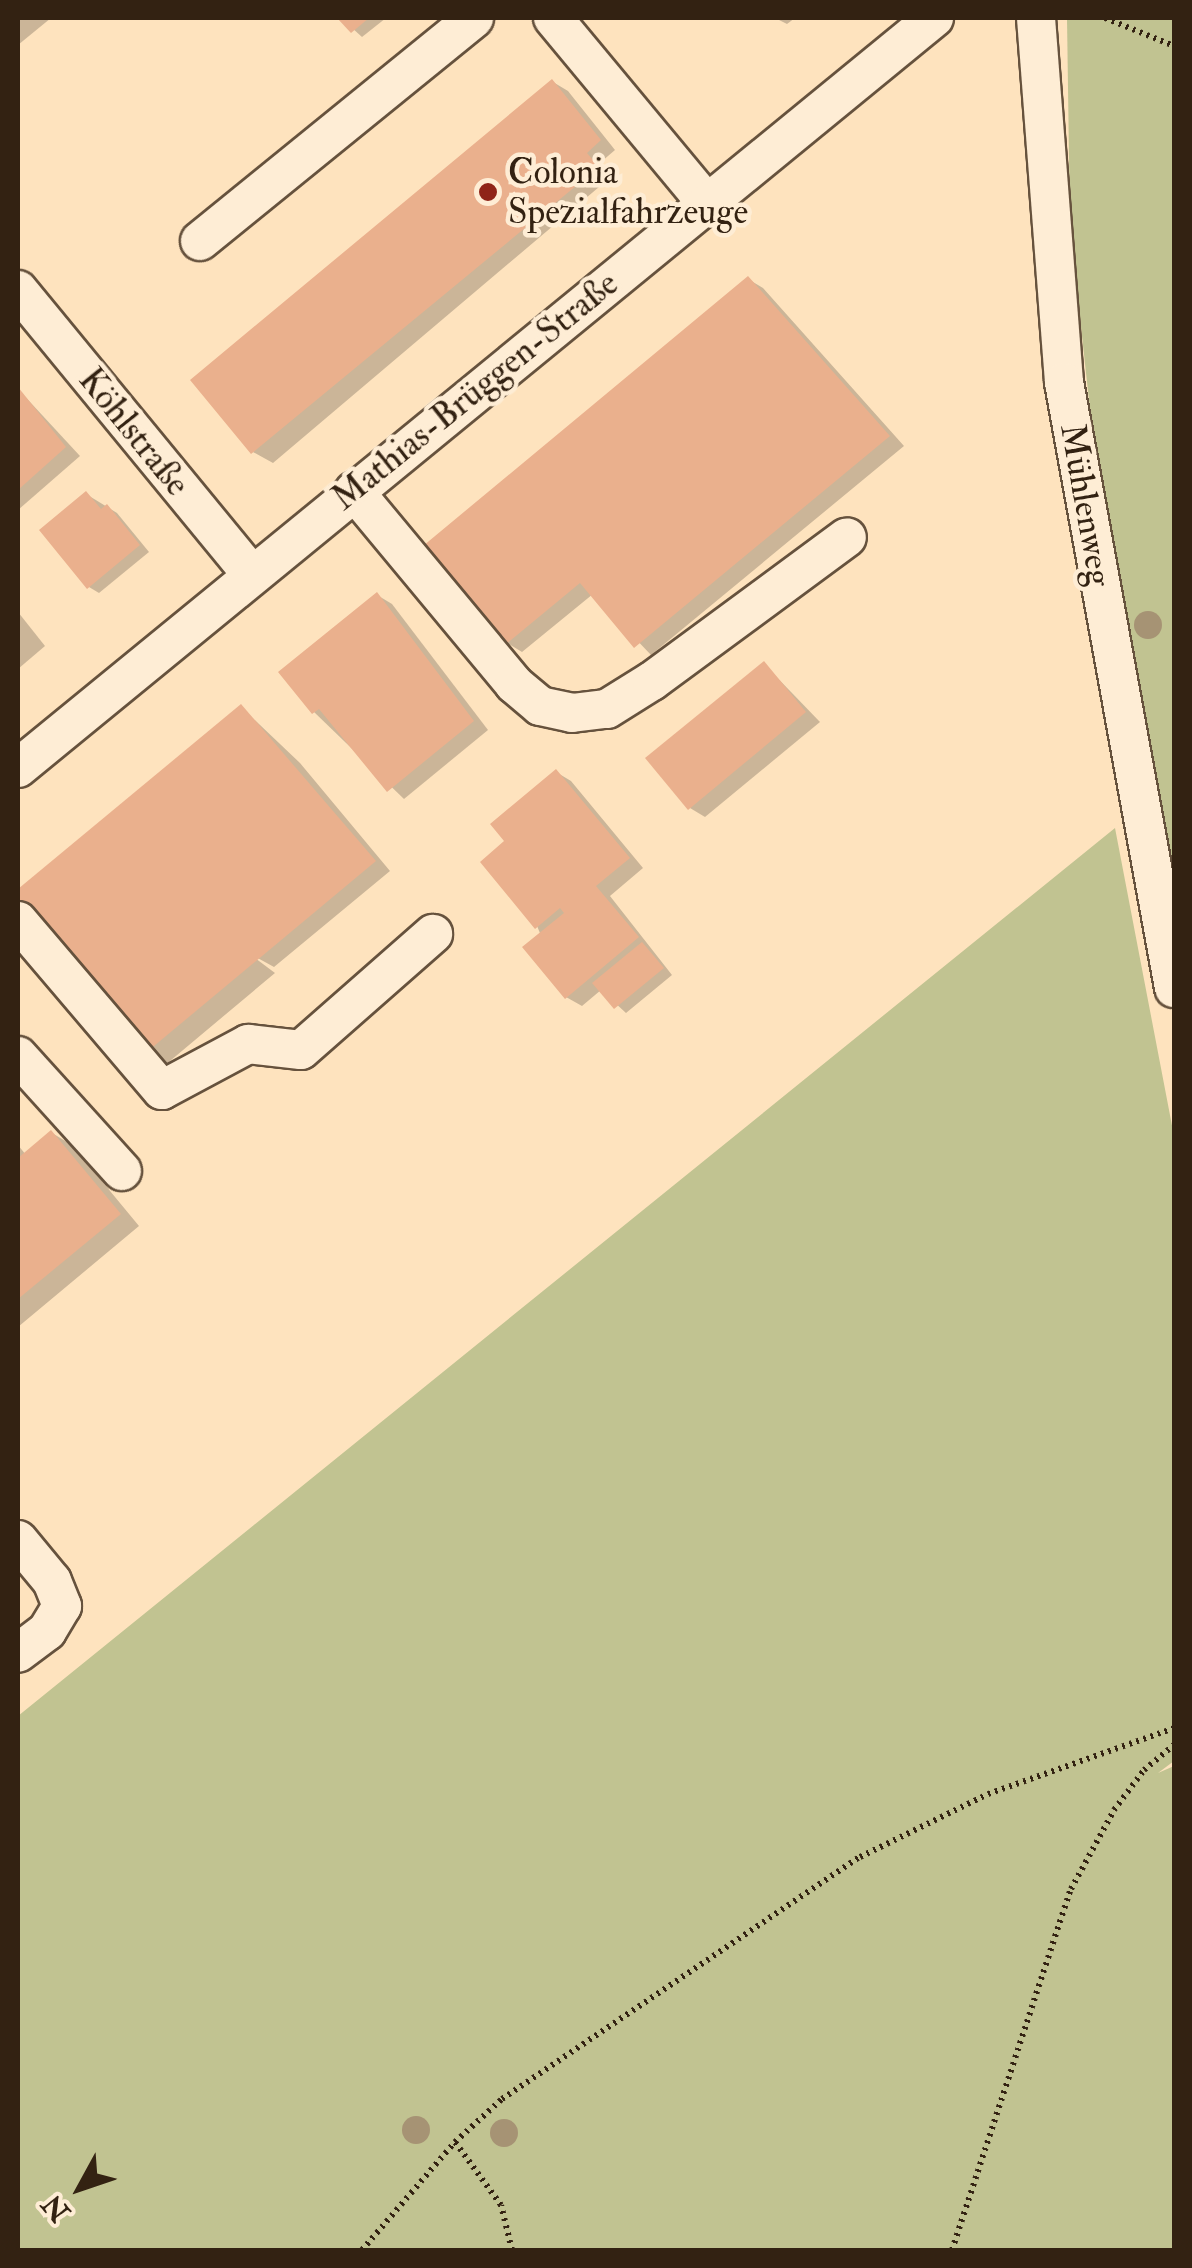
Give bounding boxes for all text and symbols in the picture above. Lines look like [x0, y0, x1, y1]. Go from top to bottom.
place label: Colonia Spezialfahrzeuge [508, 151, 748, 233]
marker: Colonia Spezialfahrzeuge [477, 181, 499, 203]
street label: Mathias-Brüggen-Straße [324, 263, 626, 519]
street label: Köhlstraße [70, 360, 198, 504]
street label: Mühlenweg [1051, 421, 1121, 589]
north arrow [30, 2138, 130, 2238]
text: N [35, 2187, 78, 2228]

